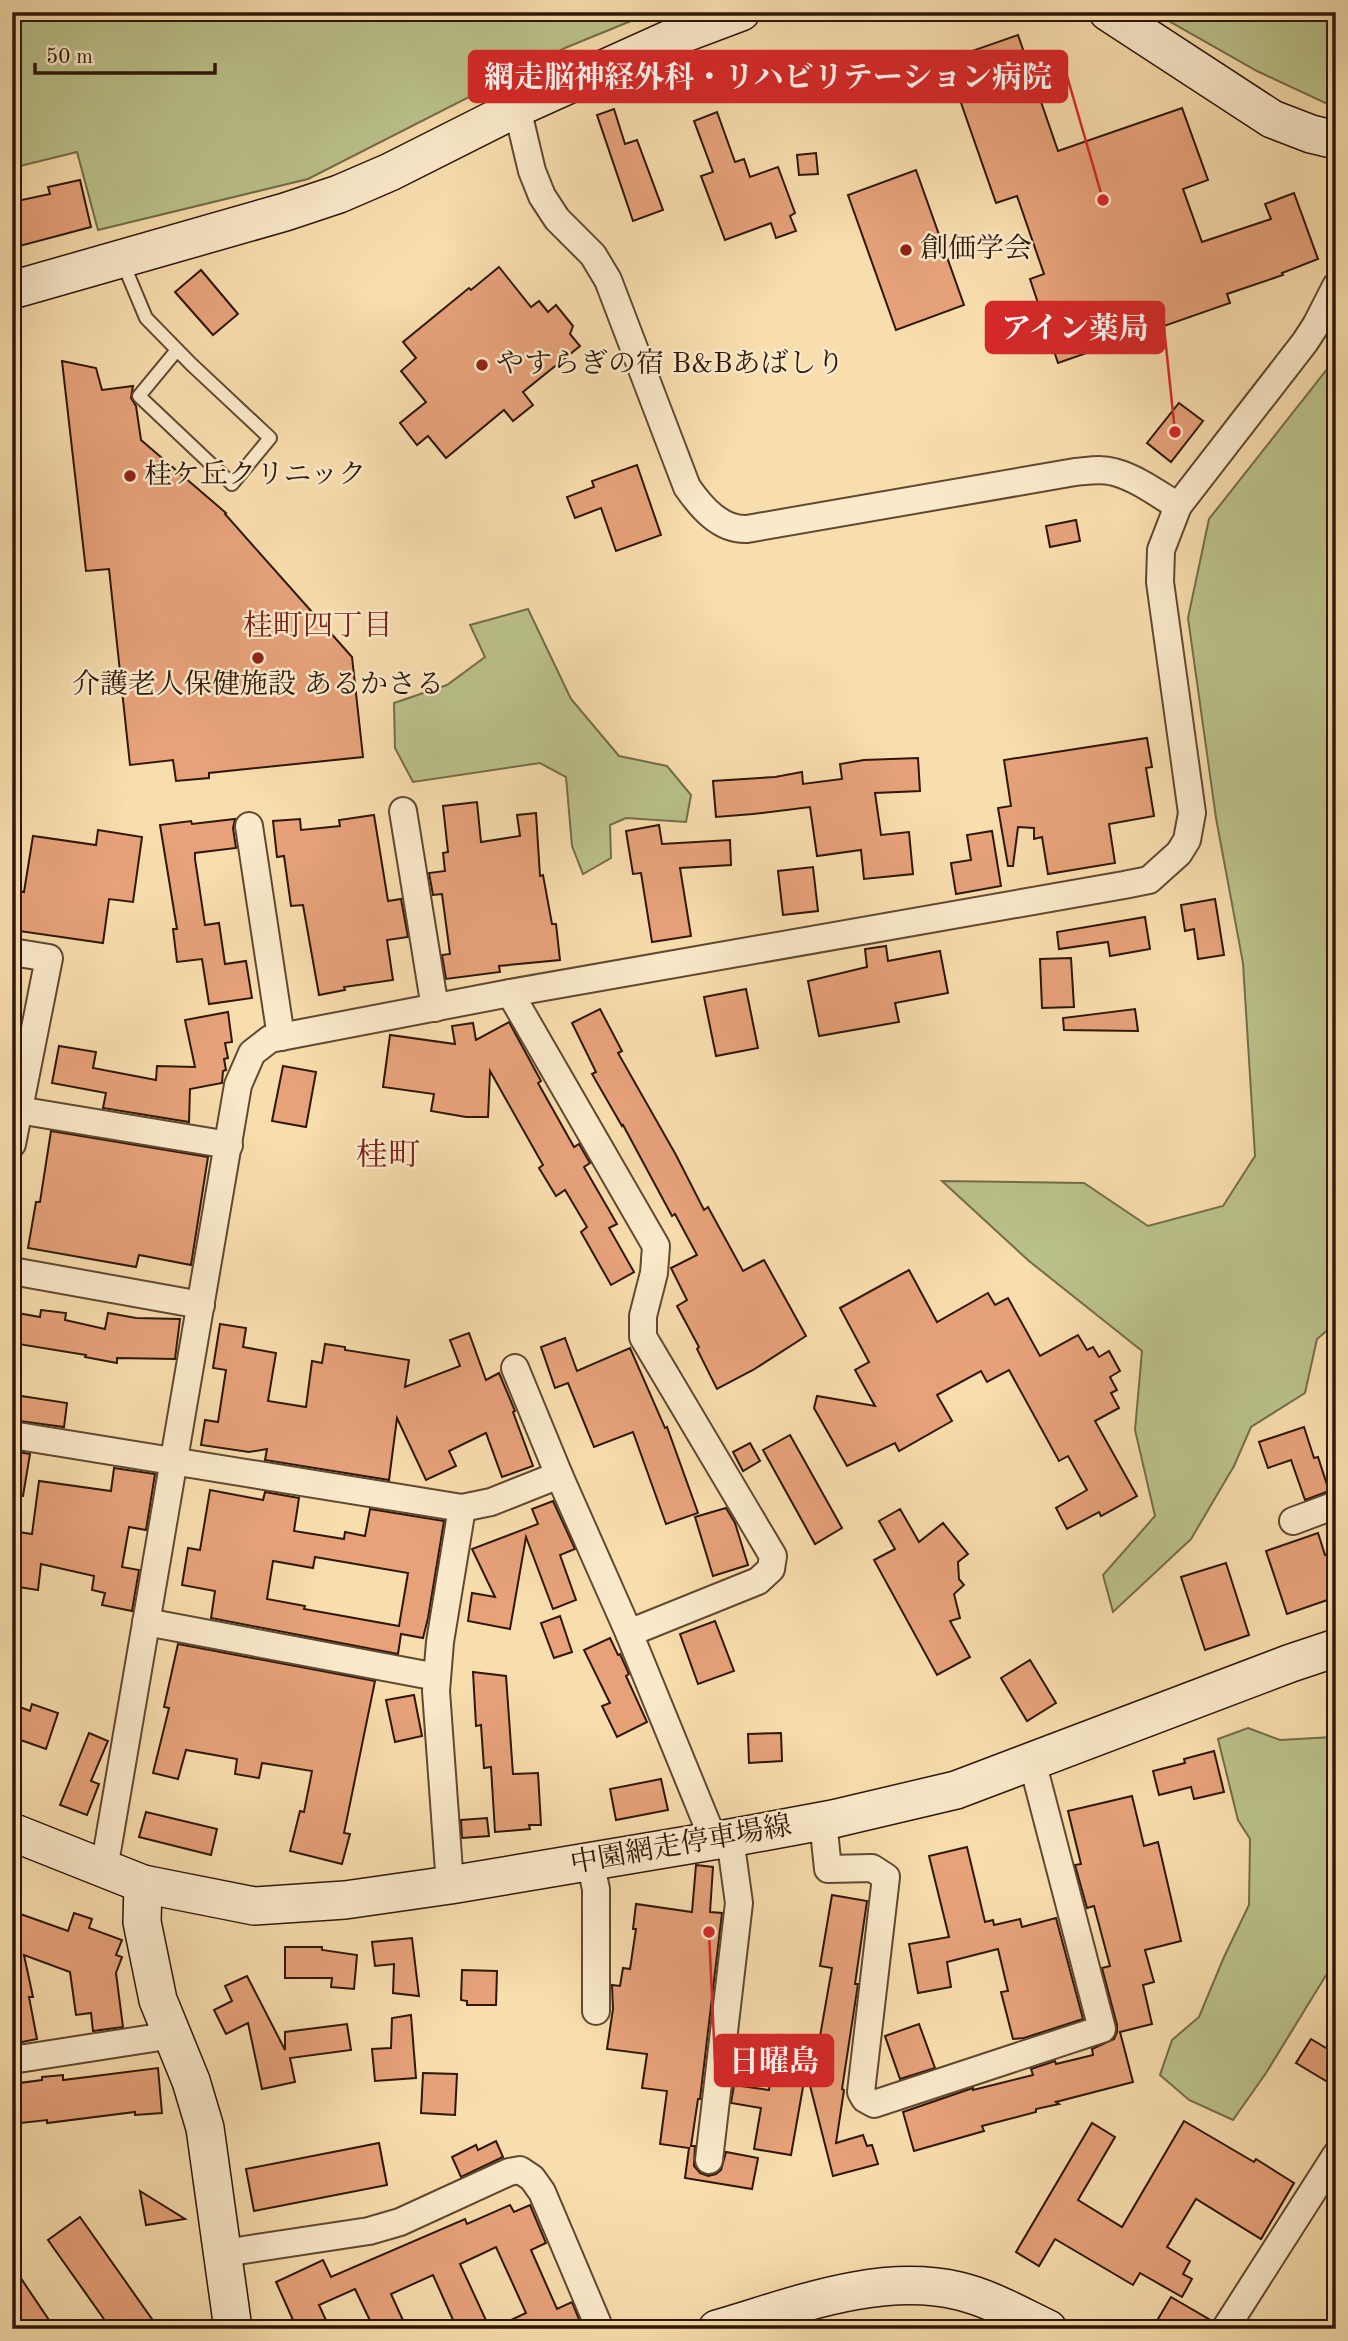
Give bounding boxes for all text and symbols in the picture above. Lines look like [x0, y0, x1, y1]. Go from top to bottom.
scale bar [35, 32, 215, 76]
text: 50 m [46, 47, 93, 68]
callout: 網走脳神経外科・リハビリテーション病院 [469, 51, 1067, 102]
text: 網走脳神経外科・リハビリテーション病院 [484, 61, 1052, 94]
place label: 創価学会 [920, 233, 1032, 264]
marker: 創価学会 [898, 242, 914, 258]
callout: アイン薬局 [986, 302, 1164, 353]
text: アイン薬局 [1001, 312, 1149, 345]
place label: やすらぎの宿 B&Bあばしり [496, 348, 845, 379]
marker: やすらぎの宿 B&Bあばしり [474, 357, 490, 373]
place label: 桂ケ丘クリニック [144, 459, 366, 490]
marker: 桂ケ丘クリニック [122, 468, 138, 484]
district label: 桂町四丁目 [243, 610, 393, 642]
marker: 介護老人保健施設 あるかさる [250, 650, 266, 666]
place label: 介護老人保健施設 あるかさる [72, 669, 444, 700]
district label: 桂町 [356, 1138, 420, 1173]
street label: 中園網走停車場線 [568, 1810, 794, 1879]
callout: 日曜島 [715, 2035, 833, 2086]
text: 日曜島 [729, 2045, 819, 2078]

